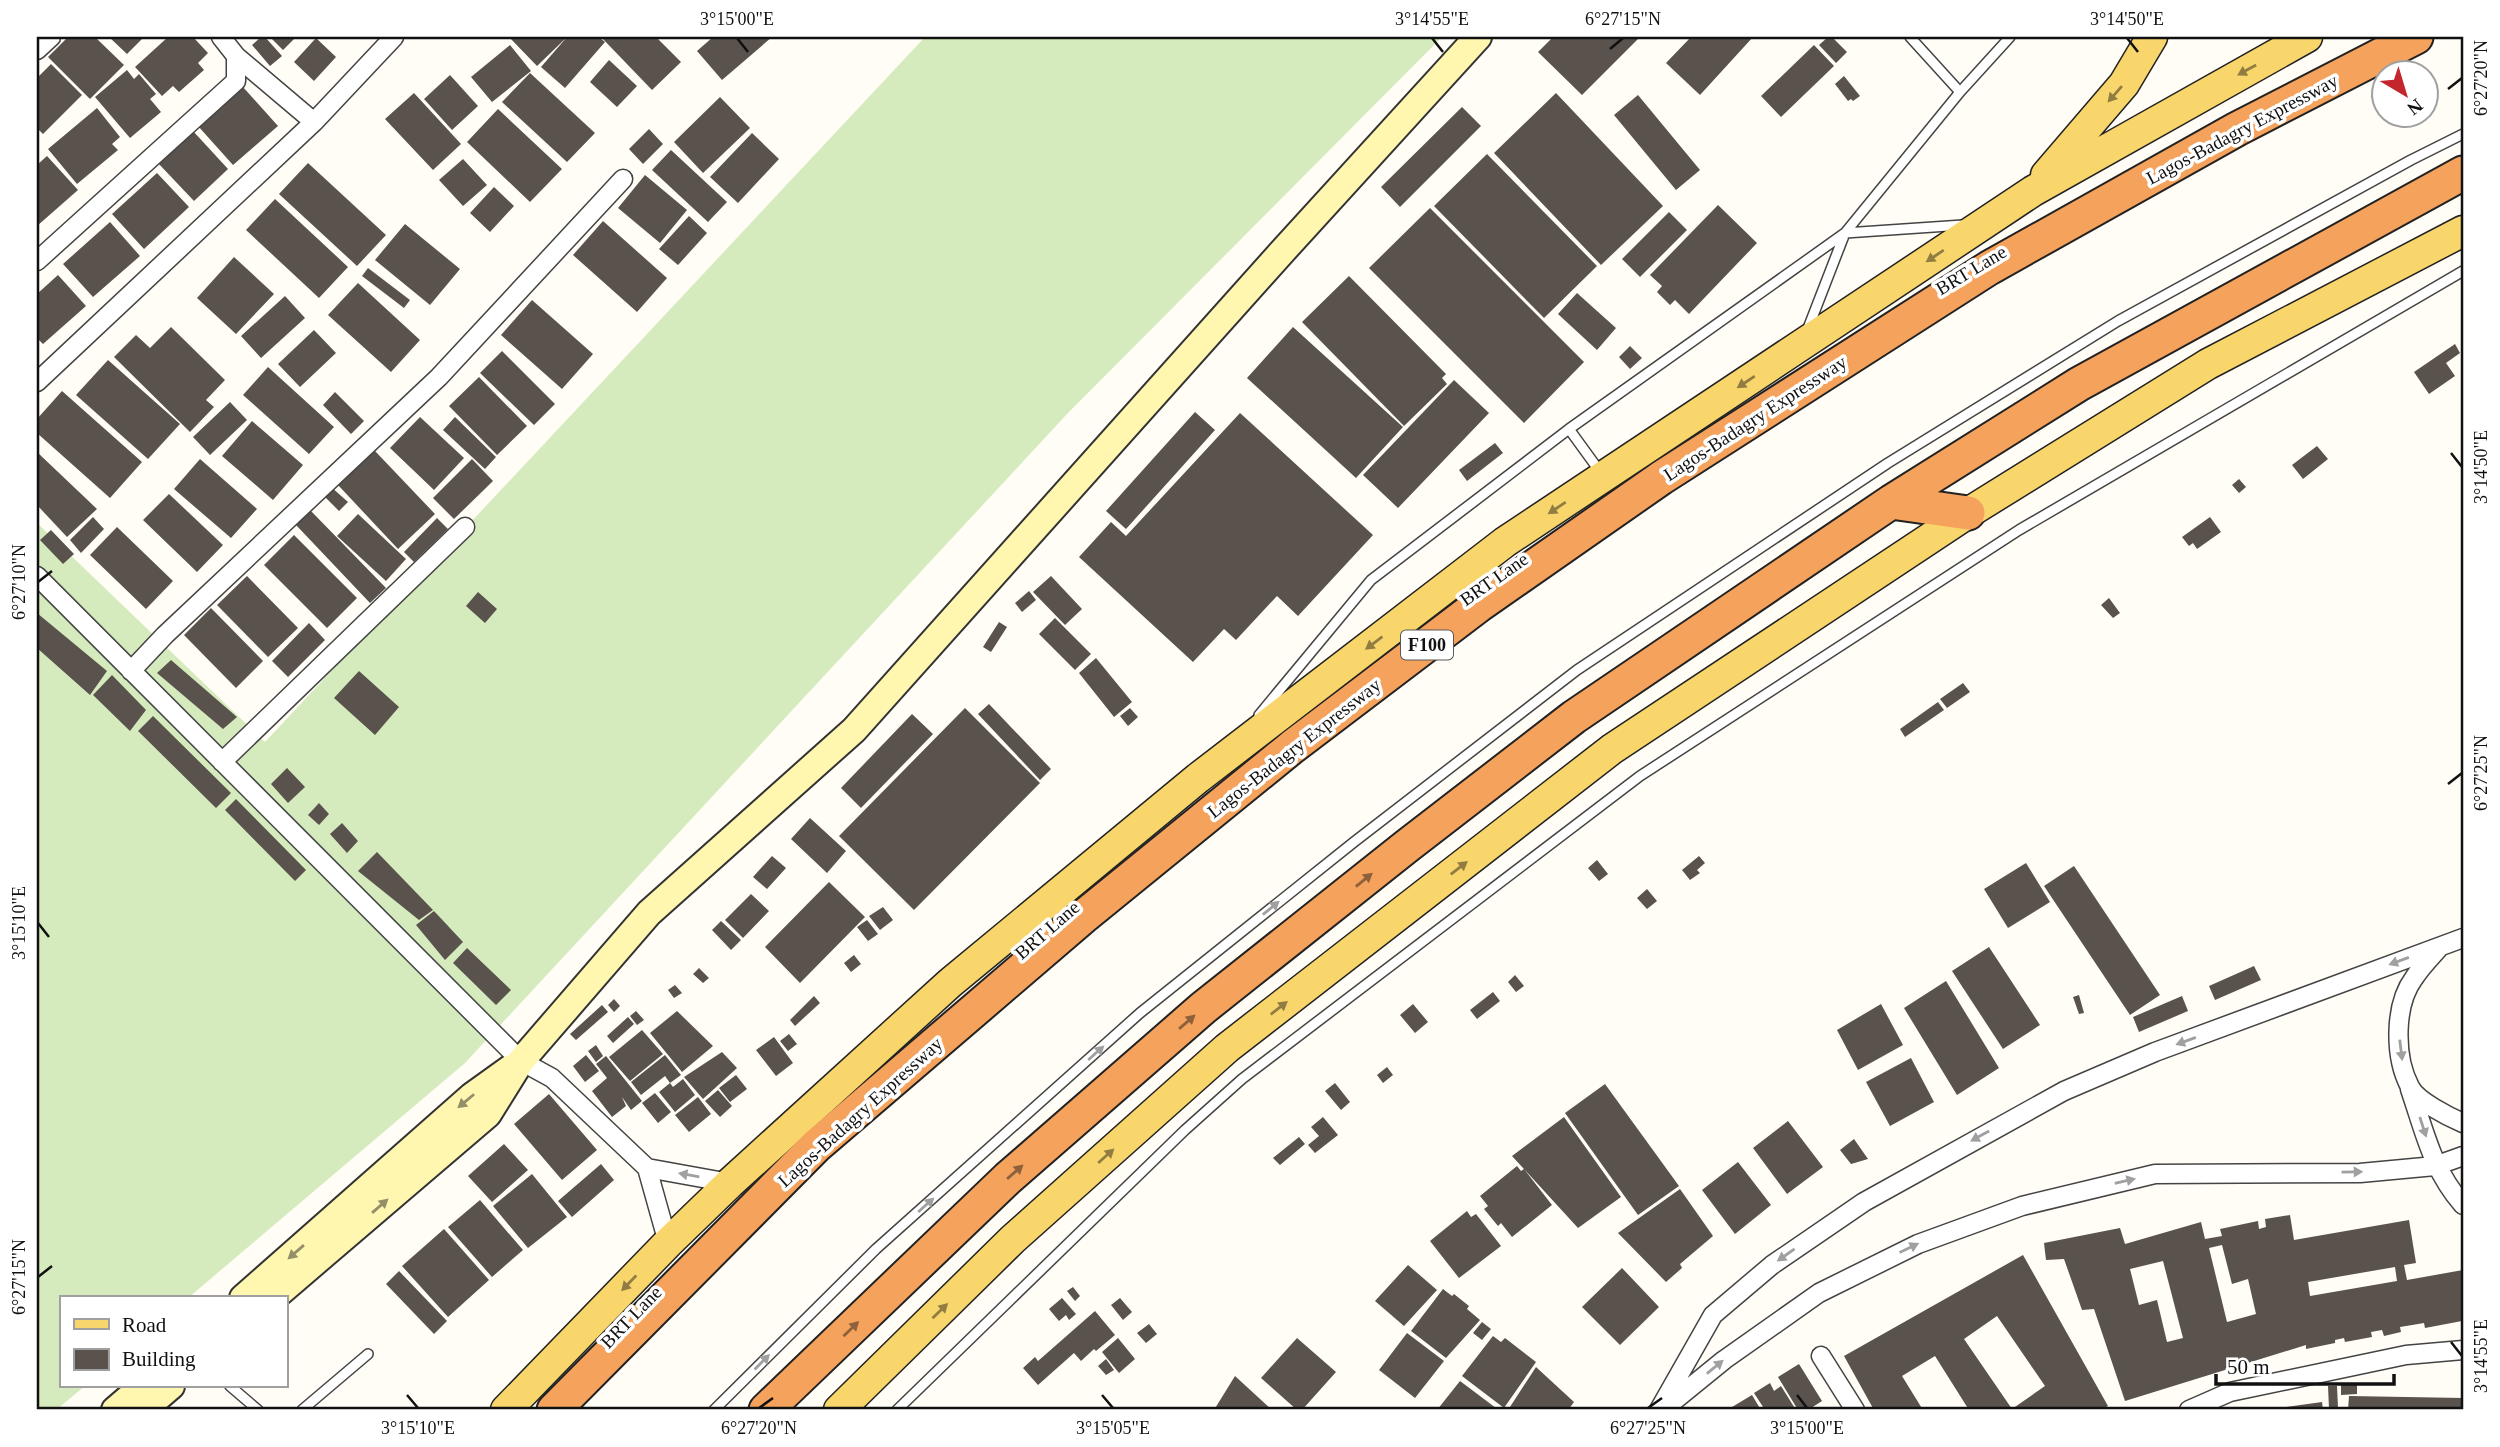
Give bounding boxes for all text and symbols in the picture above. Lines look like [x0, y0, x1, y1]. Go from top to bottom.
text: 3°15'00"E [700, 9, 774, 29]
text: 3°14'55"E [1395, 9, 1469, 29]
text: 6°27'15"N [1585, 9, 1661, 29]
text: 3°14'50"E [2090, 9, 2164, 29]
text: 6°27'20"N [2471, 40, 2491, 116]
north arrow [2370, 60, 2440, 130]
one-way arrow [2238, 64, 2257, 76]
street label: Lagos-Badagry Expressway [2143, 69, 2342, 188]
one-way arrow [2107, 85, 2123, 103]
text: N [2403, 95, 2427, 120]
street label: BRT Lane [1932, 241, 2010, 299]
one-way arrow [1926, 249, 1944, 263]
street label: Lagos-Badagry Expressway [1660, 351, 1851, 485]
one-way arrow [1737, 375, 1755, 389]
text: 3°14'50"E [2471, 430, 2491, 504]
one-way arrow [1547, 502, 1566, 515]
text: 6°27'10"N [9, 544, 29, 620]
street label: BRT Lane [1456, 548, 1532, 610]
road number: F100 [1401, 630, 1453, 660]
one-way arrow [1365, 636, 1383, 651]
street label: Lagos-Badagry Expressway [1203, 674, 1385, 822]
text: 6°27'25"N [2471, 735, 2491, 811]
one-way arrow [1449, 861, 1467, 876]
one-way arrow [1356, 873, 1373, 888]
text: 3°15'10"E [9, 886, 29, 960]
street label: BRT Lane [1011, 896, 1083, 964]
one-way arrow [1262, 902, 1280, 916]
one-way arrow [2389, 956, 2410, 967]
one-way arrow [1270, 1001, 1288, 1015]
one-way arrow [1178, 1014, 1196, 1030]
street label: Lagos-Badagry Expressway [774, 1032, 947, 1191]
one-way arrow [2176, 1035, 2197, 1046]
one-way arrow [2395, 1039, 2406, 1061]
one-way arrow [1087, 1046, 1104, 1061]
one-way arrow [458, 1093, 475, 1108]
one-way arrow [2418, 1117, 2428, 1138]
one-way arrow [1970, 1131, 1990, 1142]
one-way arrow [1098, 1149, 1115, 1164]
one-way arrow [1007, 1165, 1024, 1180]
one-way arrow [2341, 1167, 2363, 1178]
one-way arrow [677, 1170, 699, 1181]
one-way arrow [2114, 1175, 2136, 1186]
one-way arrow [917, 1197, 934, 1213]
one-way arrow [372, 1199, 389, 1214]
text: 6°27'15"N [9, 1239, 29, 1315]
one-way arrow [287, 1243, 304, 1259]
one-way arrow [1899, 1243, 1919, 1254]
one-way arrow [1777, 1249, 1796, 1262]
one-way arrow [621, 1274, 638, 1291]
street label: BRT Lane [596, 1282, 666, 1352]
legend [60, 1296, 287, 1388]
one-way arrow [931, 1303, 948, 1319]
text: Road [122, 1313, 167, 1337]
text: 3°14'55"E [2471, 1319, 2491, 1393]
one-way arrow [842, 1321, 859, 1337]
scale bar [2216, 1342, 2395, 1386]
text: Building [122, 1347, 196, 1371]
one-way arrow [753, 1355, 770, 1371]
text: 50 m [2227, 1355, 2270, 1379]
one-way arrow [1707, 1360, 1724, 1375]
text: 3°15'10"E [381, 1418, 455, 1438]
text: 6°27'20"N [721, 1418, 797, 1438]
text: 3°15'05"E [1076, 1418, 1150, 1438]
text: 6°27'25"N [1610, 1418, 1686, 1438]
text: 3°15'00"E [1770, 1418, 1844, 1438]

